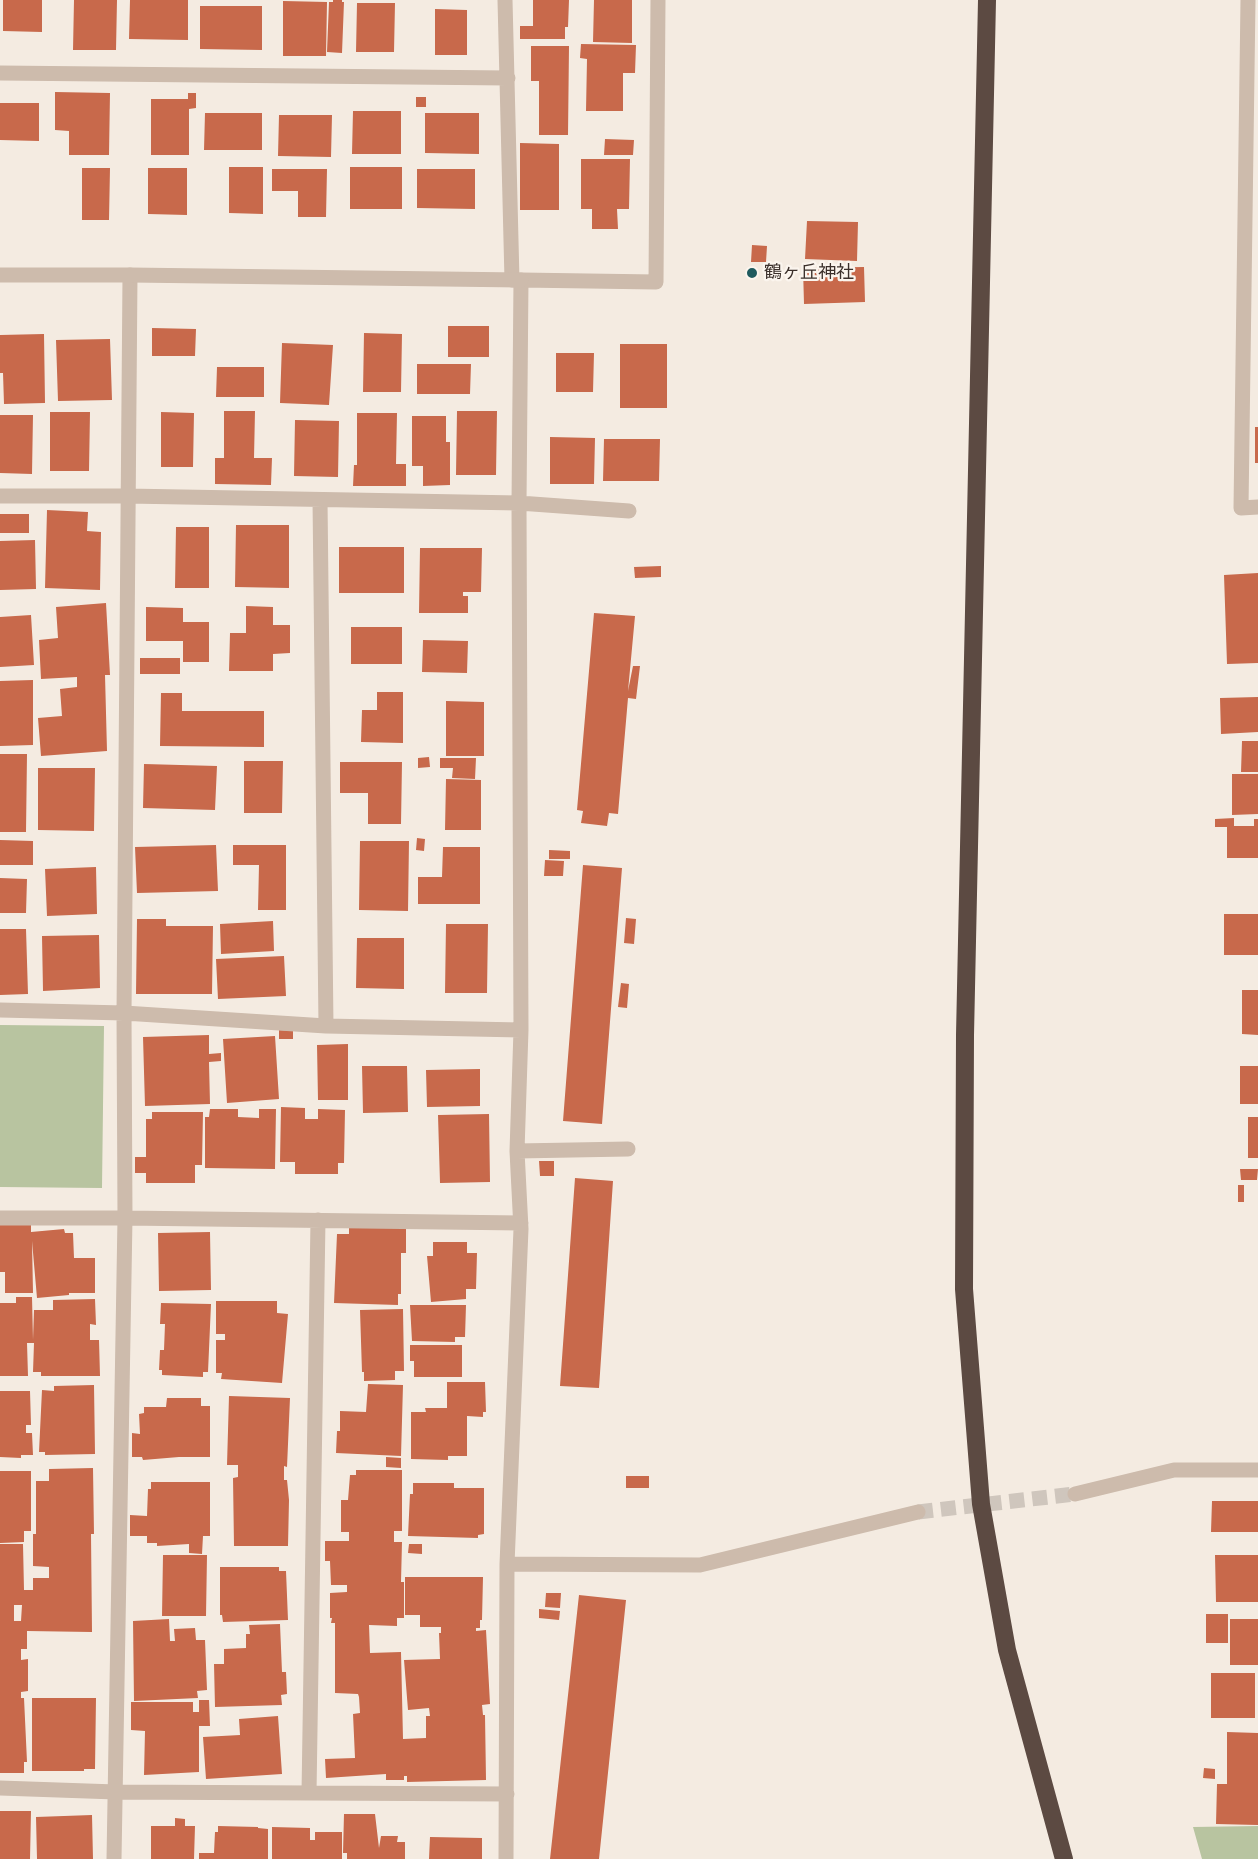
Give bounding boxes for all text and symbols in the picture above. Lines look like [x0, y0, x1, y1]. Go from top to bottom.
place label: 鶴ヶ丘神社 [764, 262, 854, 284]
marker: 鶴ヶ丘神社 [745, 266, 759, 280]

